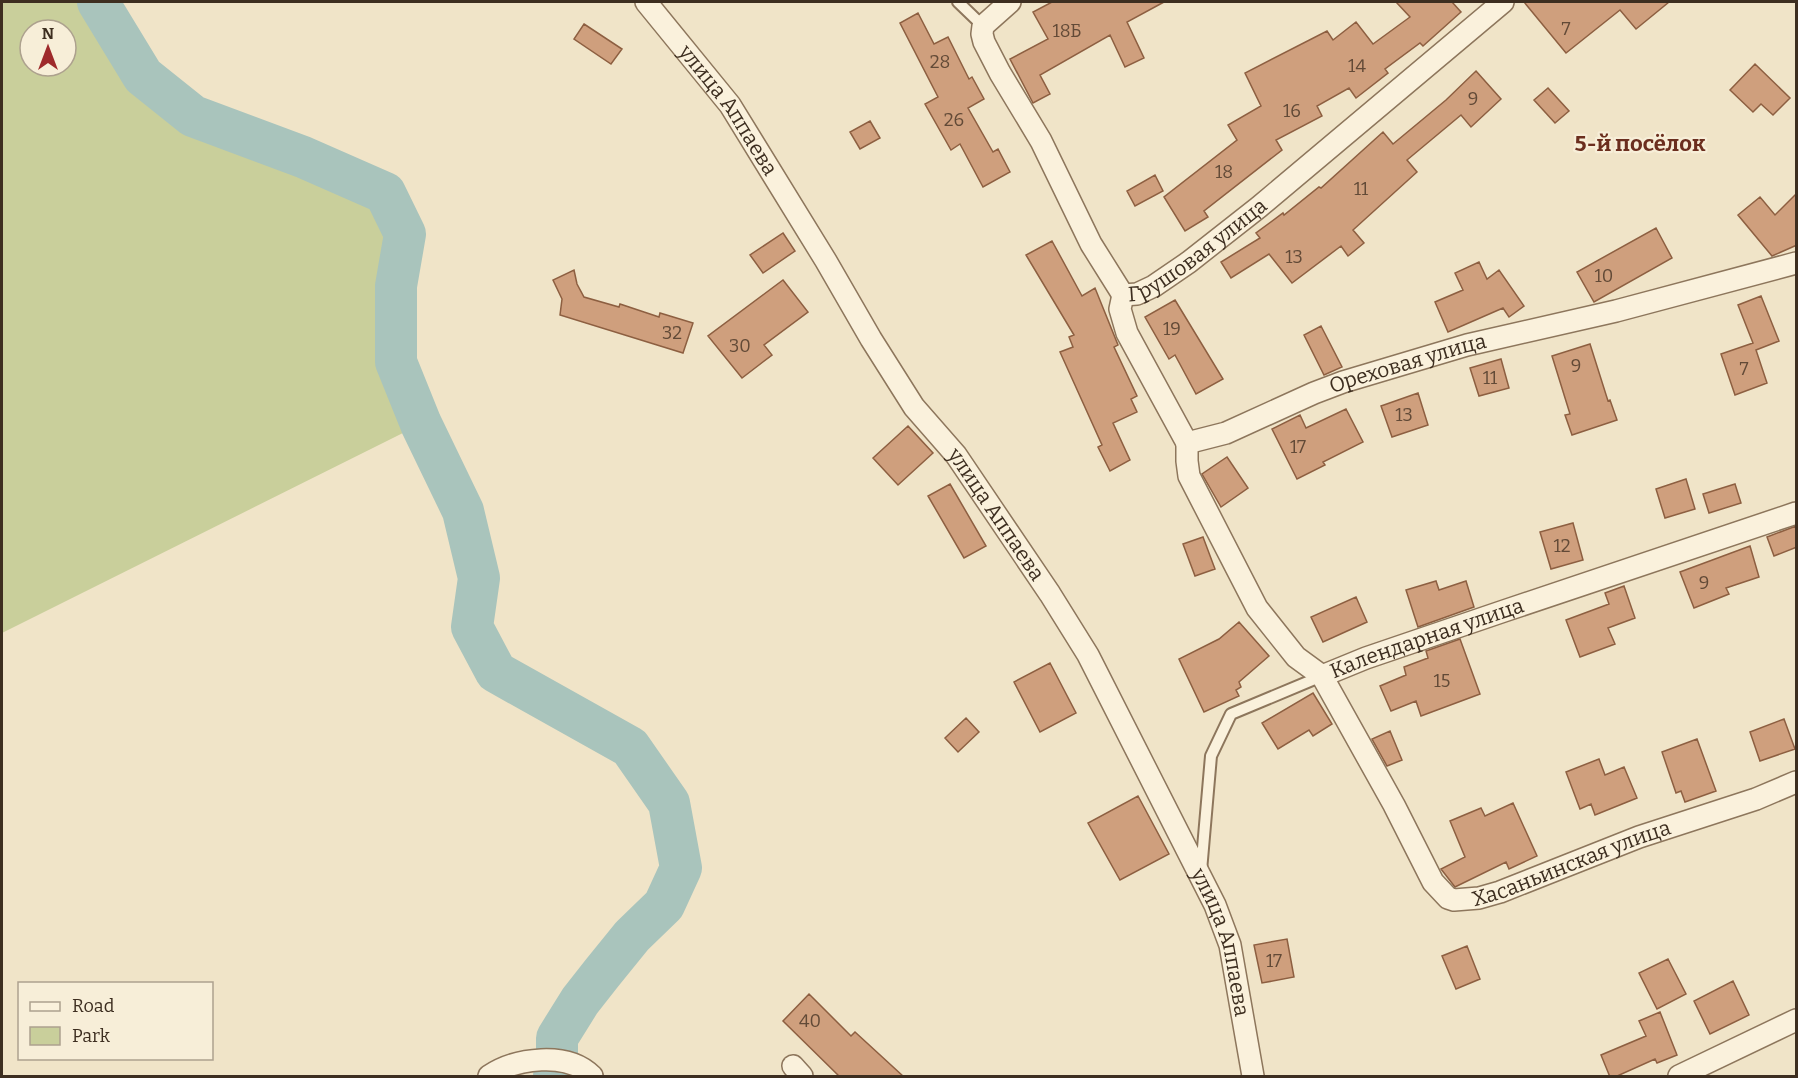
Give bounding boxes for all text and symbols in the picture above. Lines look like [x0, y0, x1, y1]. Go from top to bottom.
north arrow [18, 18, 78, 78]
house number: 7 [1561, 18, 1571, 40]
house number: 18Б [1053, 20, 1081, 42]
text: N [42, 24, 54, 43]
street label: улица Аппаева [672, 38, 783, 181]
house number: 28 [930, 51, 950, 73]
house number: 14 [1348, 55, 1366, 77]
house number: 9 [1468, 88, 1478, 110]
house number: 16 [1283, 100, 1301, 122]
house number: 26 [944, 109, 964, 131]
district label: 5-й посёлок [1575, 130, 1706, 157]
house number: 18 [1215, 161, 1233, 183]
house number: 11 [1354, 178, 1369, 200]
street label: Грушовая улица [1127, 192, 1273, 308]
house number: 13 [1285, 246, 1303, 268]
house number: 10 [1595, 265, 1613, 287]
house number: 19 [1163, 318, 1181, 340]
house number: 32 [662, 322, 682, 344]
street label: Ореховая улица [1325, 328, 1489, 399]
house number: 30 [729, 335, 751, 357]
house number: 9 [1571, 355, 1581, 377]
house number: 7 [1739, 358, 1749, 380]
house number: 11 [1483, 367, 1498, 389]
house number: 13 [1395, 404, 1413, 426]
house number: 17 [1290, 436, 1306, 458]
street label: улица Аппаева [942, 441, 1050, 586]
house number: 12 [1553, 535, 1571, 557]
house number: 9 [1699, 572, 1709, 594]
street label: Календарная улица [1326, 592, 1528, 684]
house number: 15 [1434, 670, 1450, 692]
street label: Хасаньинская улица [1469, 814, 1675, 912]
street label: улица Аппаева [1185, 863, 1255, 1019]
house number: 17 [1266, 950, 1282, 972]
legend [18, 982, 213, 1060]
text: Road [72, 995, 115, 1017]
house number: 40 [799, 1010, 821, 1032]
text: Park [72, 1025, 111, 1047]

